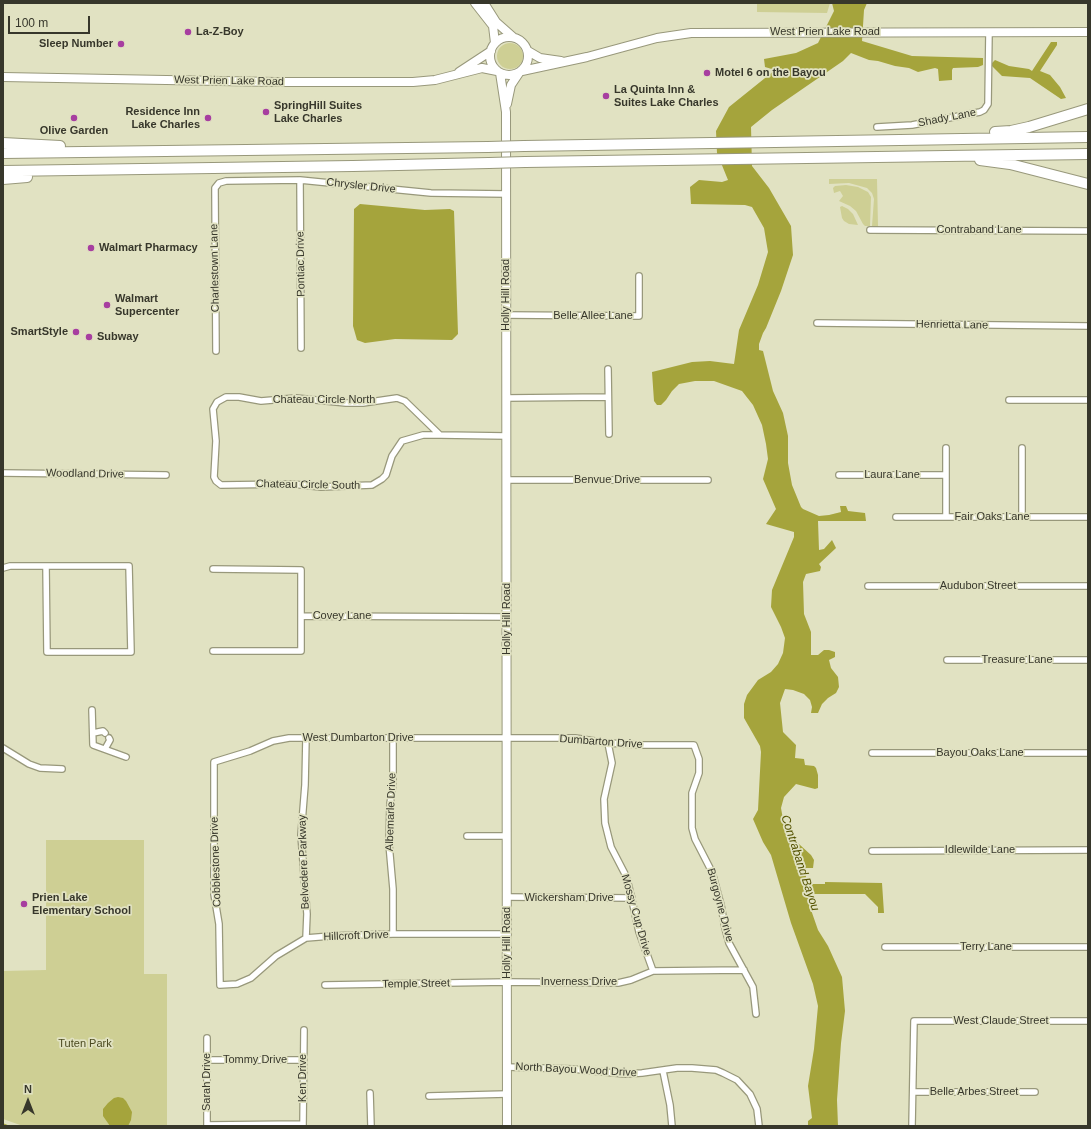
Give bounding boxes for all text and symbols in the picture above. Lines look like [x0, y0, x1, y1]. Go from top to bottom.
scale bar [10, 8, 92, 34]
text: 100 m [15, 16, 48, 30]
place label: La-Z-Boy [196, 25, 244, 39]
street label: West Prien Lake Road [770, 25, 880, 39]
marker: La-Z-Boy [183, 27, 193, 37]
place label: Sleep Number [39, 37, 113, 51]
marker: Sleep Number [116, 39, 126, 49]
place label: Motel 6 on the Bayou [715, 66, 826, 80]
marker: Motel 6 on the Bayou [702, 68, 712, 78]
street label: West Prien Lake Road [174, 73, 284, 89]
place label: La Quinta Inn & Suites Lake Charles [614, 83, 719, 109]
marker: La Quinta Inn & Suites Lake Charles [601, 91, 611, 101]
place label: SpringHill Suites Lake Charles [274, 99, 362, 125]
place label: Residence Inn Lake Charles [125, 105, 200, 131]
street label: Shady Lane [917, 106, 977, 130]
marker: SpringHill Suites Lake Charles [261, 107, 271, 117]
marker: Olive Garden [69, 113, 79, 123]
marker: Residence Inn Lake Charles [203, 113, 213, 123]
place label: Olive Garden [40, 124, 108, 138]
street label: Chrysler Drive [326, 176, 396, 196]
street label: Contraband Lane [936, 223, 1022, 237]
street label: Charlestown Lane [208, 224, 222, 312]
street label: Pontiac Drive [294, 231, 308, 297]
place label: Walmart Pharmacy [99, 241, 198, 255]
marker: Walmart Pharmacy [86, 243, 96, 253]
street label: Holly Hill Road [499, 259, 513, 331]
place label: Walmart Supercenter [115, 292, 179, 318]
marker: Walmart Supercenter [102, 300, 112, 310]
street label: Belle Allee Lane [553, 309, 633, 323]
street label: Henrietta Lane [916, 318, 988, 332]
place label: SmartStyle [11, 325, 68, 339]
marker: SmartStyle [71, 327, 81, 337]
place label: Subway [97, 330, 139, 344]
marker: Subway [84, 332, 94, 342]
street label: Chateau Circle North [273, 393, 375, 407]
street label: Woodland Drive [46, 467, 124, 481]
street label: Laura Lane [864, 468, 920, 482]
street label: Benvue Drive [574, 473, 640, 487]
street label: Chateau Circle South [256, 477, 360, 493]
street label: Fair Oaks Lane [954, 510, 1030, 524]
street label: Audubon Street [940, 579, 1016, 593]
street label: Holly Hill Road [500, 583, 514, 655]
street label: Covey Lane [313, 609, 371, 623]
street label: Treasure Lane [981, 653, 1053, 667]
street label: West Dumbarton Drive [302, 731, 414, 745]
street label: Dumbarton Drive [559, 733, 643, 751]
street label: Bayou Oaks Lane [936, 746, 1024, 760]
street label: Albemarle Drive [383, 773, 399, 851]
water label: Contraband Bayou [778, 813, 822, 913]
street label: Belvedere Parkway [296, 814, 312, 910]
street label: Cobblestone Drive [208, 817, 224, 907]
street label: Idlewilde Lane [945, 843, 1015, 857]
street label: Burgoyne Drive [704, 867, 736, 943]
street label: Mossy Cup Drive [618, 873, 654, 957]
place label: Prien Lake Elementary School [32, 891, 131, 917]
street label: Wickersham Drive [524, 891, 614, 905]
marker: Prien Lake Elementary School [19, 899, 29, 909]
street label: Holly Hill Road [500, 907, 514, 979]
street label: Hillcroft Drive [323, 928, 389, 944]
street label: Terry Lane [960, 940, 1012, 954]
street label: Inverness Drive [541, 975, 617, 989]
street label: Temple Street [382, 977, 450, 991]
street label: West Claude Street [953, 1014, 1049, 1028]
park label: Tuten Park [58, 1037, 112, 1051]
street label: Sarah Drive [200, 1053, 214, 1111]
street label: Tommy Drive [223, 1053, 287, 1067]
street label: Ken Drive [296, 1054, 310, 1102]
street label: North Bayou Wood Drive [515, 1060, 637, 1080]
north arrow [8, 1081, 48, 1121]
text: N [24, 1083, 32, 1095]
street label: Belle Arbes Street [930, 1085, 1018, 1099]

